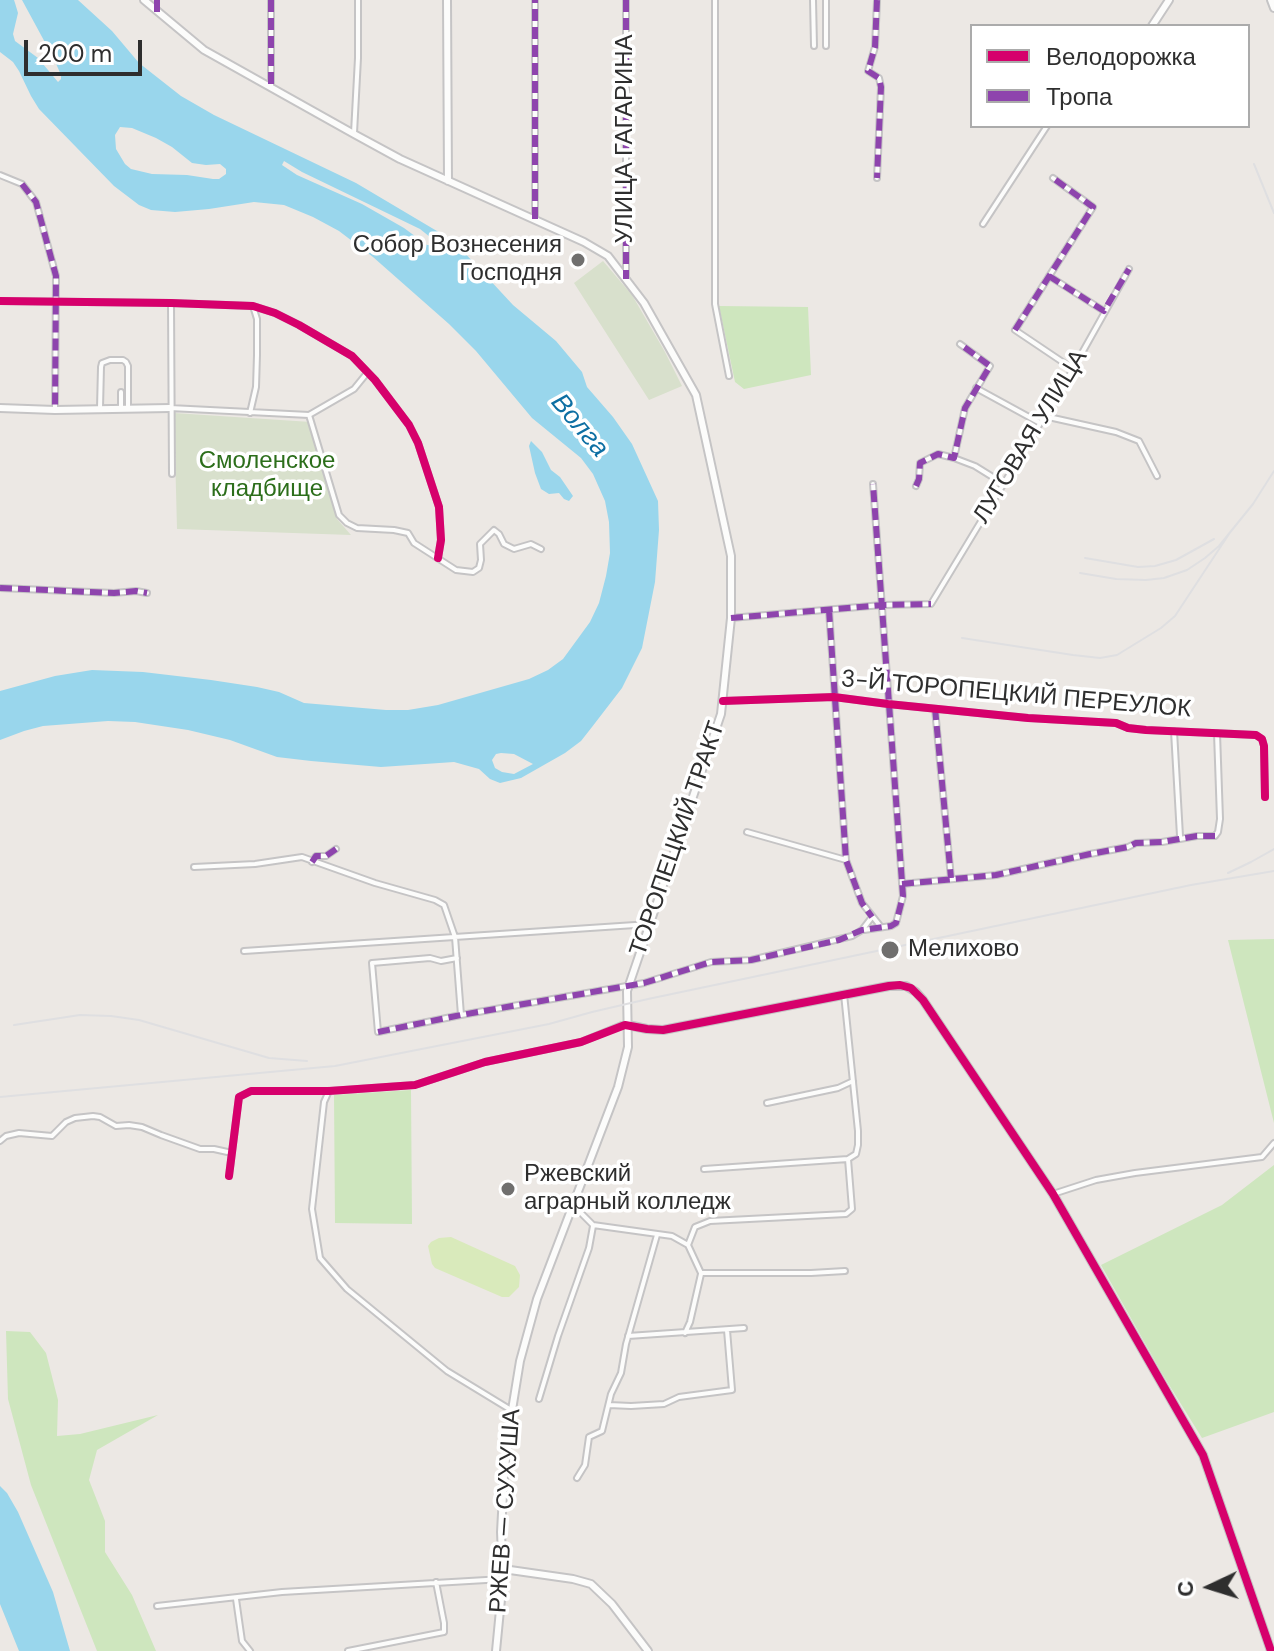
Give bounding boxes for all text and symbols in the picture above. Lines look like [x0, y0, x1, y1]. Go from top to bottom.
scale bar [28, 24, 146, 74]
legend [970, 24, 1250, 128]
street label: УЛИЦА ГАГАРИНА [612, 35, 640, 243]
text: 200 m [38, 38, 112, 69]
text: Велодорожка [1046, 41, 1196, 72]
text: Тропа [1046, 81, 1112, 112]
place label: Собор Вознесения Господня [353, 232, 562, 288]
marker: Собор Вознесения Господня [569, 251, 587, 269]
street label: ЛУГОВАЯ УЛИЦА [968, 345, 1094, 529]
water label: Волга [544, 388, 614, 464]
park label: Смоленское кладбище [199, 448, 335, 504]
street label: 3-Й ТОРОПЕЦКИЙ ПЕРЕУЛОК [840, 665, 1192, 725]
street label: ТОРОПЕЦКИЙ ТРАКТ [624, 718, 732, 960]
place label: Мелихово [908, 936, 1019, 964]
marker: Мелихово [879, 939, 901, 961]
place label: Ржевский аграрный колледж [524, 1161, 731, 1217]
marker: Ржевский аграрный колледж [499, 1180, 517, 1198]
street label: РЖЕВ — СУХУША [484, 1408, 528, 1614]
north arrow [1170, 1547, 1250, 1627]
text: С [1171, 1580, 1201, 1598]

